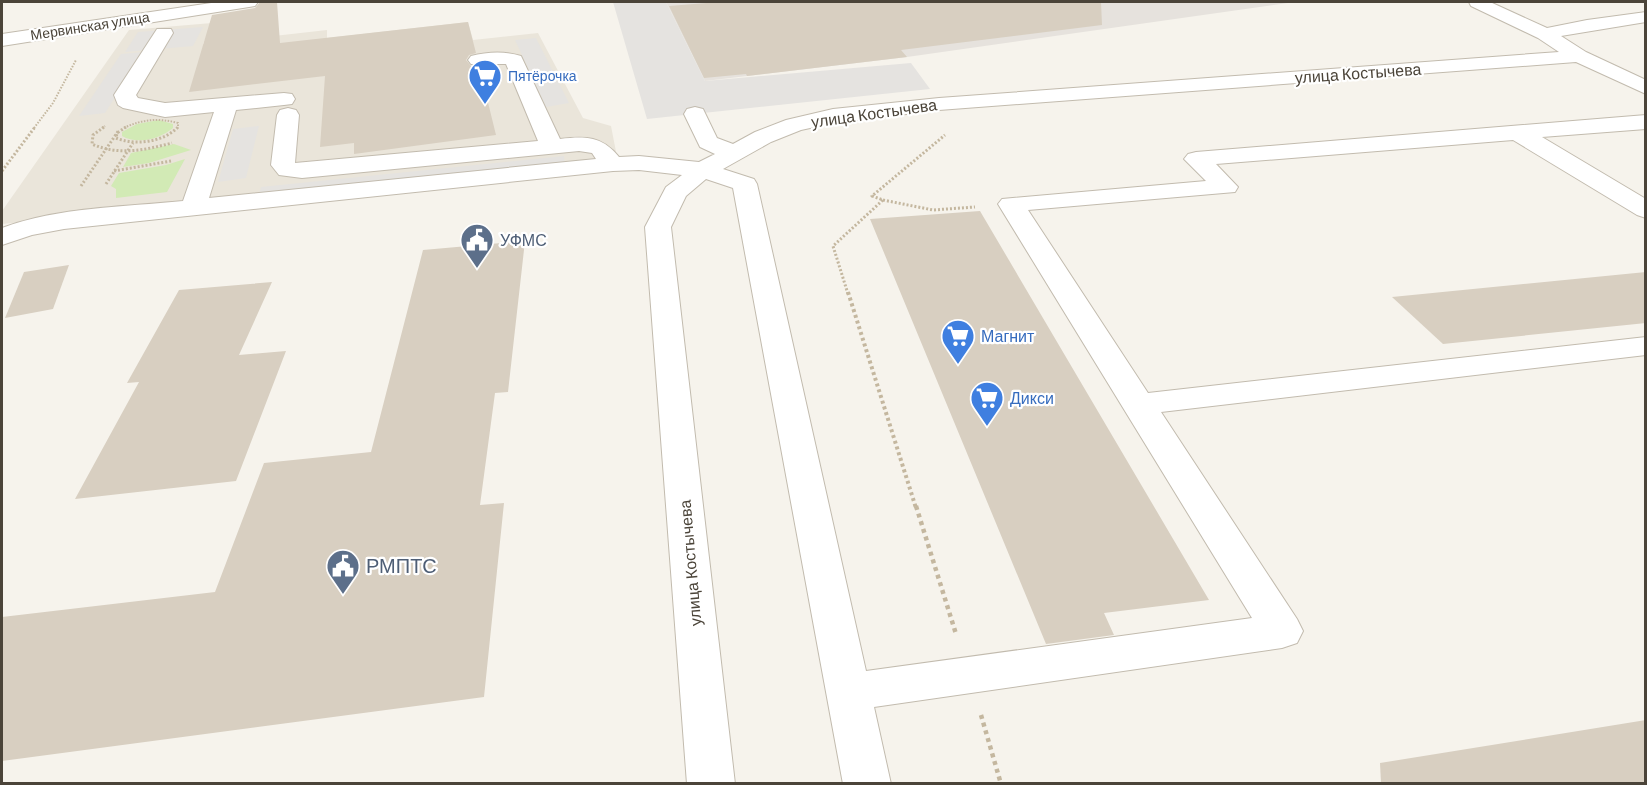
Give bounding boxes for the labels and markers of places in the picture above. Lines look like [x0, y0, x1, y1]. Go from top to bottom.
supermarket icon: Пятёрочка [467, 58, 503, 105]
place label: Пятёрочка [508, 67, 577, 84]
public building icon: УФМС [459, 222, 495, 269]
place label: УФМС [500, 230, 547, 249]
supermarket icon: Магнит [940, 318, 976, 365]
place label: Магнит [981, 326, 1035, 345]
supermarket icon: Дикси [969, 380, 1005, 427]
place label: Дикси [1010, 388, 1054, 407]
public building icon: РМПТС [325, 548, 361, 595]
place label: РМПТС [366, 553, 437, 577]

